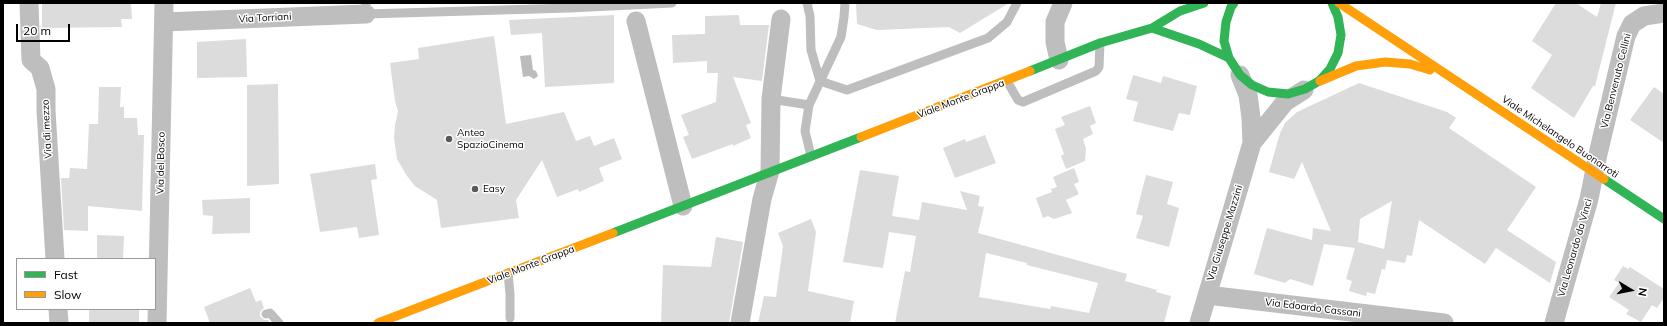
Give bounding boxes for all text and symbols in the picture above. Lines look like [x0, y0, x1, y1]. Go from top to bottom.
street label: Via Torriani [238, 11, 292, 25]
scale bar [18, 16, 72, 42]
text: 20 m [23, 23, 51, 38]
street label: Via Benvenuto Cellini [1598, 32, 1634, 130]
street label: Viale Monte Grappa [916, 77, 1006, 121]
street label: Viale Michelangelo Buonarroti [1499, 93, 1621, 181]
street label: Via di mezzo [39, 99, 55, 159]
place label: Anteo SpazioCinema [457, 127, 524, 150]
street label: Via del Bosco [154, 132, 168, 194]
marker: Anteo SpazioCinema [444, 134, 454, 144]
place label: Easy [483, 183, 505, 195]
marker: Easy [470, 184, 480, 194]
street label: Via Giuseppe Mazzini [1205, 184, 1245, 282]
street label: Via Leonardo da Vinci [1555, 198, 1595, 298]
street label: Viale Monte Grappa [486, 243, 576, 287]
legend [16, 258, 156, 310]
text: Fast [54, 267, 78, 282]
north arrow [1611, 270, 1651, 310]
text: Slow [54, 287, 82, 302]
text: N [1635, 287, 1650, 297]
street label: Via Edoardo Cassani [1265, 296, 1361, 320]

